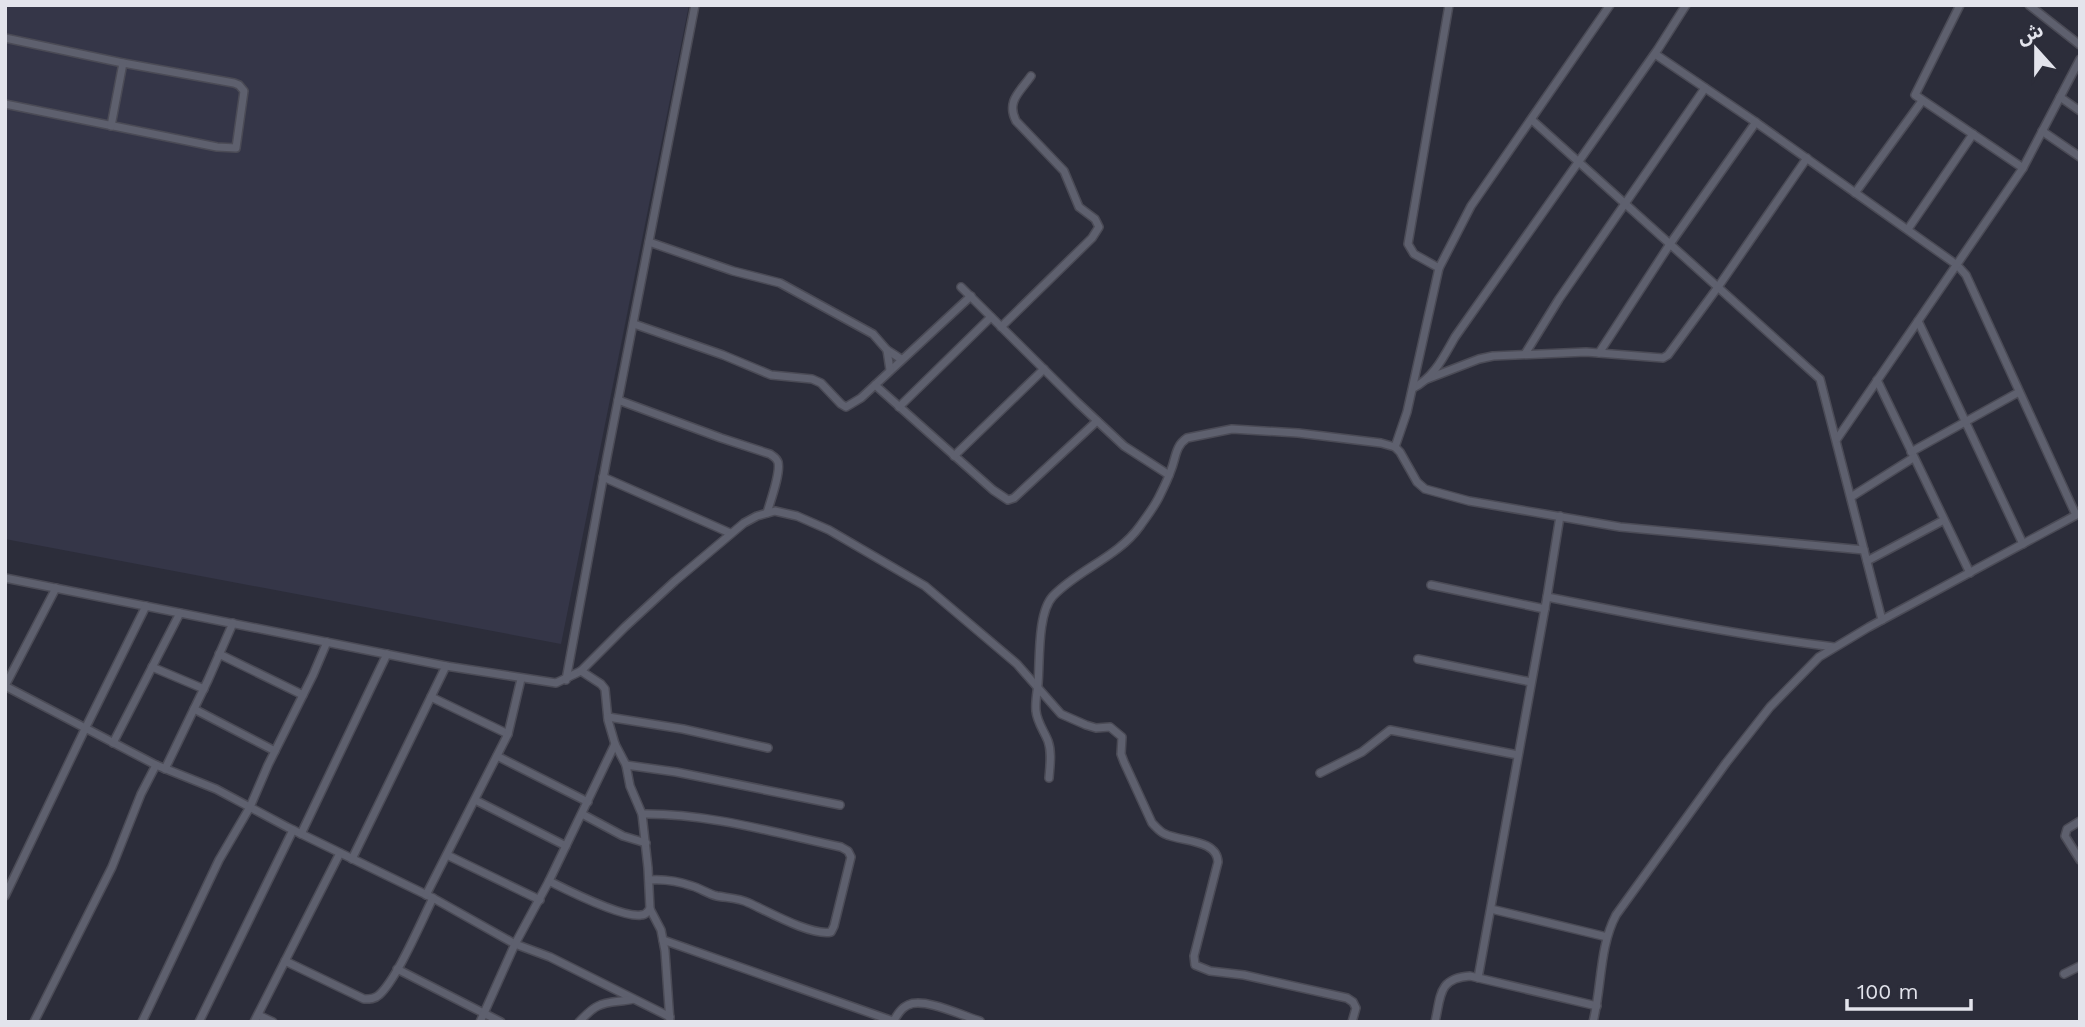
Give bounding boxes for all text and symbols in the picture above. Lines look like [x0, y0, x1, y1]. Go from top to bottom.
north arrow [2001, 14, 2071, 84]
text: ش [2014, 18, 2046, 49]
scale bar [1847, 968, 1971, 1012]
text: 100 m [1857, 979, 1919, 1004]

